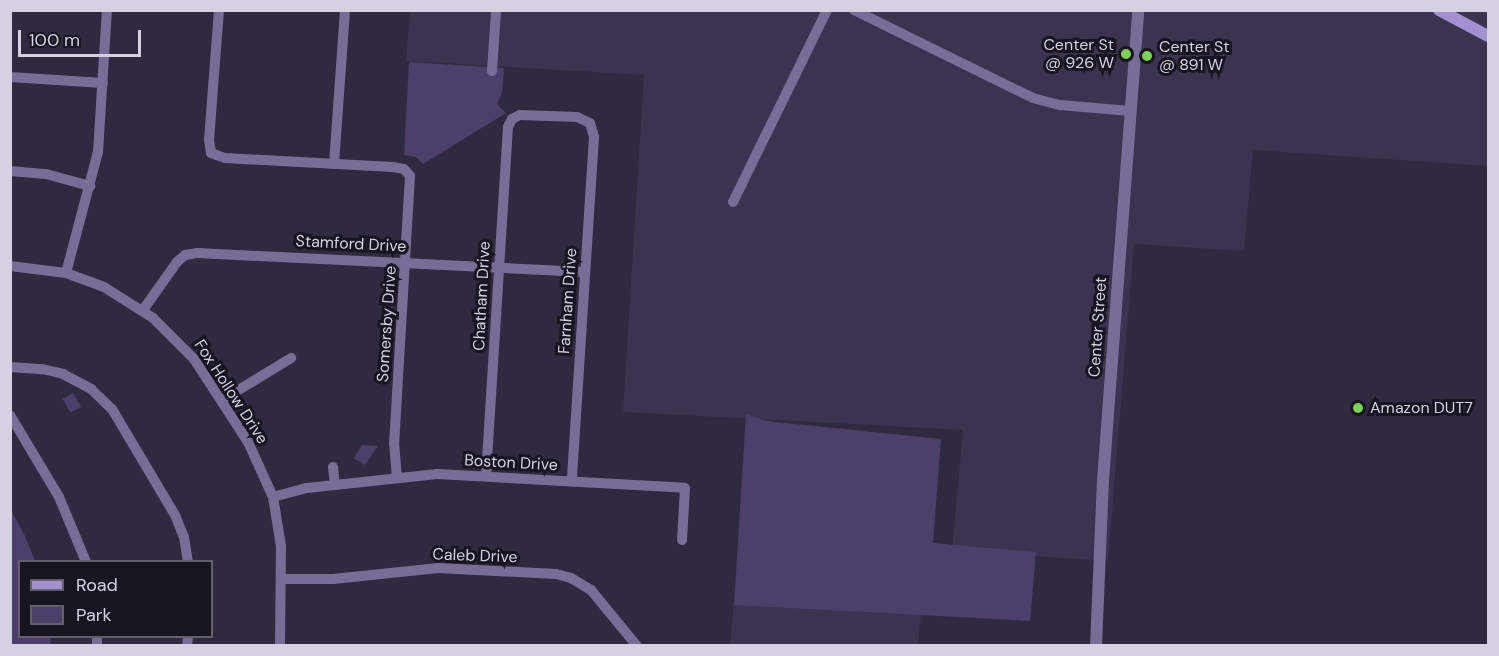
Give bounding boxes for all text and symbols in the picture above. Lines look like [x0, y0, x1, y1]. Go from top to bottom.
scale bar [21, 18, 144, 56]
text: 100 m [29, 28, 80, 52]
place label: Center St @ 926 W [1043, 35, 1114, 73]
place label: Center St @ 891 W [1159, 37, 1230, 75]
marker: Center St @ 926 W [1119, 47, 1133, 61]
marker: Center St @ 891 W [1140, 49, 1154, 63]
street label: Stamford Drive [295, 232, 407, 256]
street label: Chatham Drive [470, 241, 494, 351]
street label: Farnham Drive [555, 247, 581, 355]
street label: Somersby Drive [373, 265, 401, 383]
street label: Center Street [1085, 276, 1111, 378]
street label: Fox Hollow Drive [190, 336, 272, 448]
place label: Amazon DUT7 [1370, 398, 1473, 418]
marker: Amazon DUT7 [1351, 401, 1365, 415]
street label: Boston Drive [464, 451, 558, 475]
street label: Caleb Drive [432, 545, 518, 567]
legend [18, 560, 213, 638]
text: Road [76, 573, 118, 597]
text: Park [76, 603, 112, 627]

